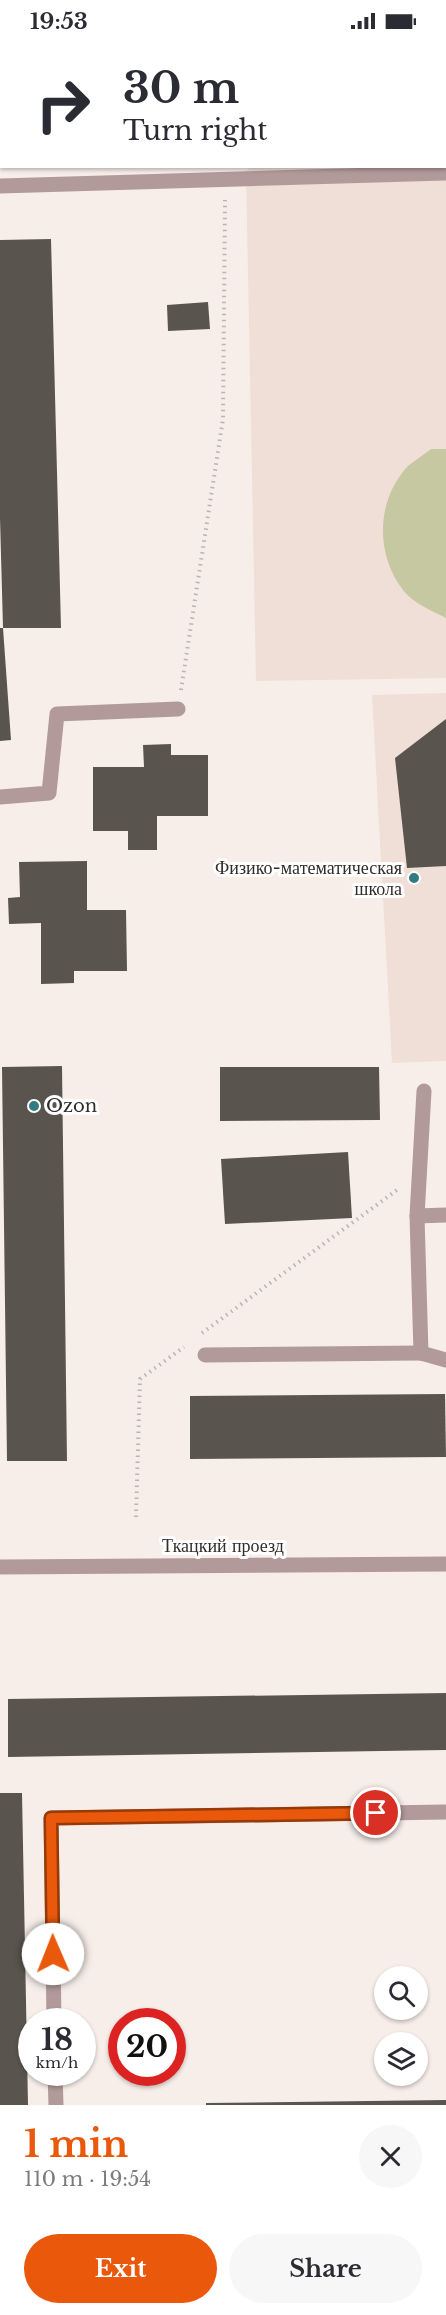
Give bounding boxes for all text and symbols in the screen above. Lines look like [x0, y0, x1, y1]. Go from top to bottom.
text: 19:53 [30, 8, 88, 35]
text: 30 m [123, 62, 239, 114]
icon: right [24, 66, 102, 144]
text: Turn right [123, 114, 267, 147]
place label: Физико-математическая школа [215, 857, 402, 900]
marker: Физико-математическая школа [407, 871, 421, 885]
place label: Ozon [46, 1095, 97, 1117]
marker: Ozon [27, 1099, 41, 1113]
street label: Ткацкий проезд [162, 1535, 284, 1557]
pin [350, 1787, 401, 1838]
icon: arrive [359, 1796, 392, 1829]
position arrow [21, 1922, 85, 1986]
map controls [374, 1966, 428, 2086]
button: search [374, 1966, 428, 2020]
speed limit sign: 20 [108, 2008, 186, 2086]
text: 18 [41, 2021, 73, 2058]
button: layers [374, 2032, 428, 2086]
text: km/h [36, 2053, 78, 2072]
text: 1 min [24, 2122, 128, 2167]
button: close [359, 2125, 422, 2188]
text: 110 m · 19:54 [24, 2167, 151, 2191]
button: Exit [24, 2234, 217, 2303]
button: Share [229, 2234, 422, 2303]

